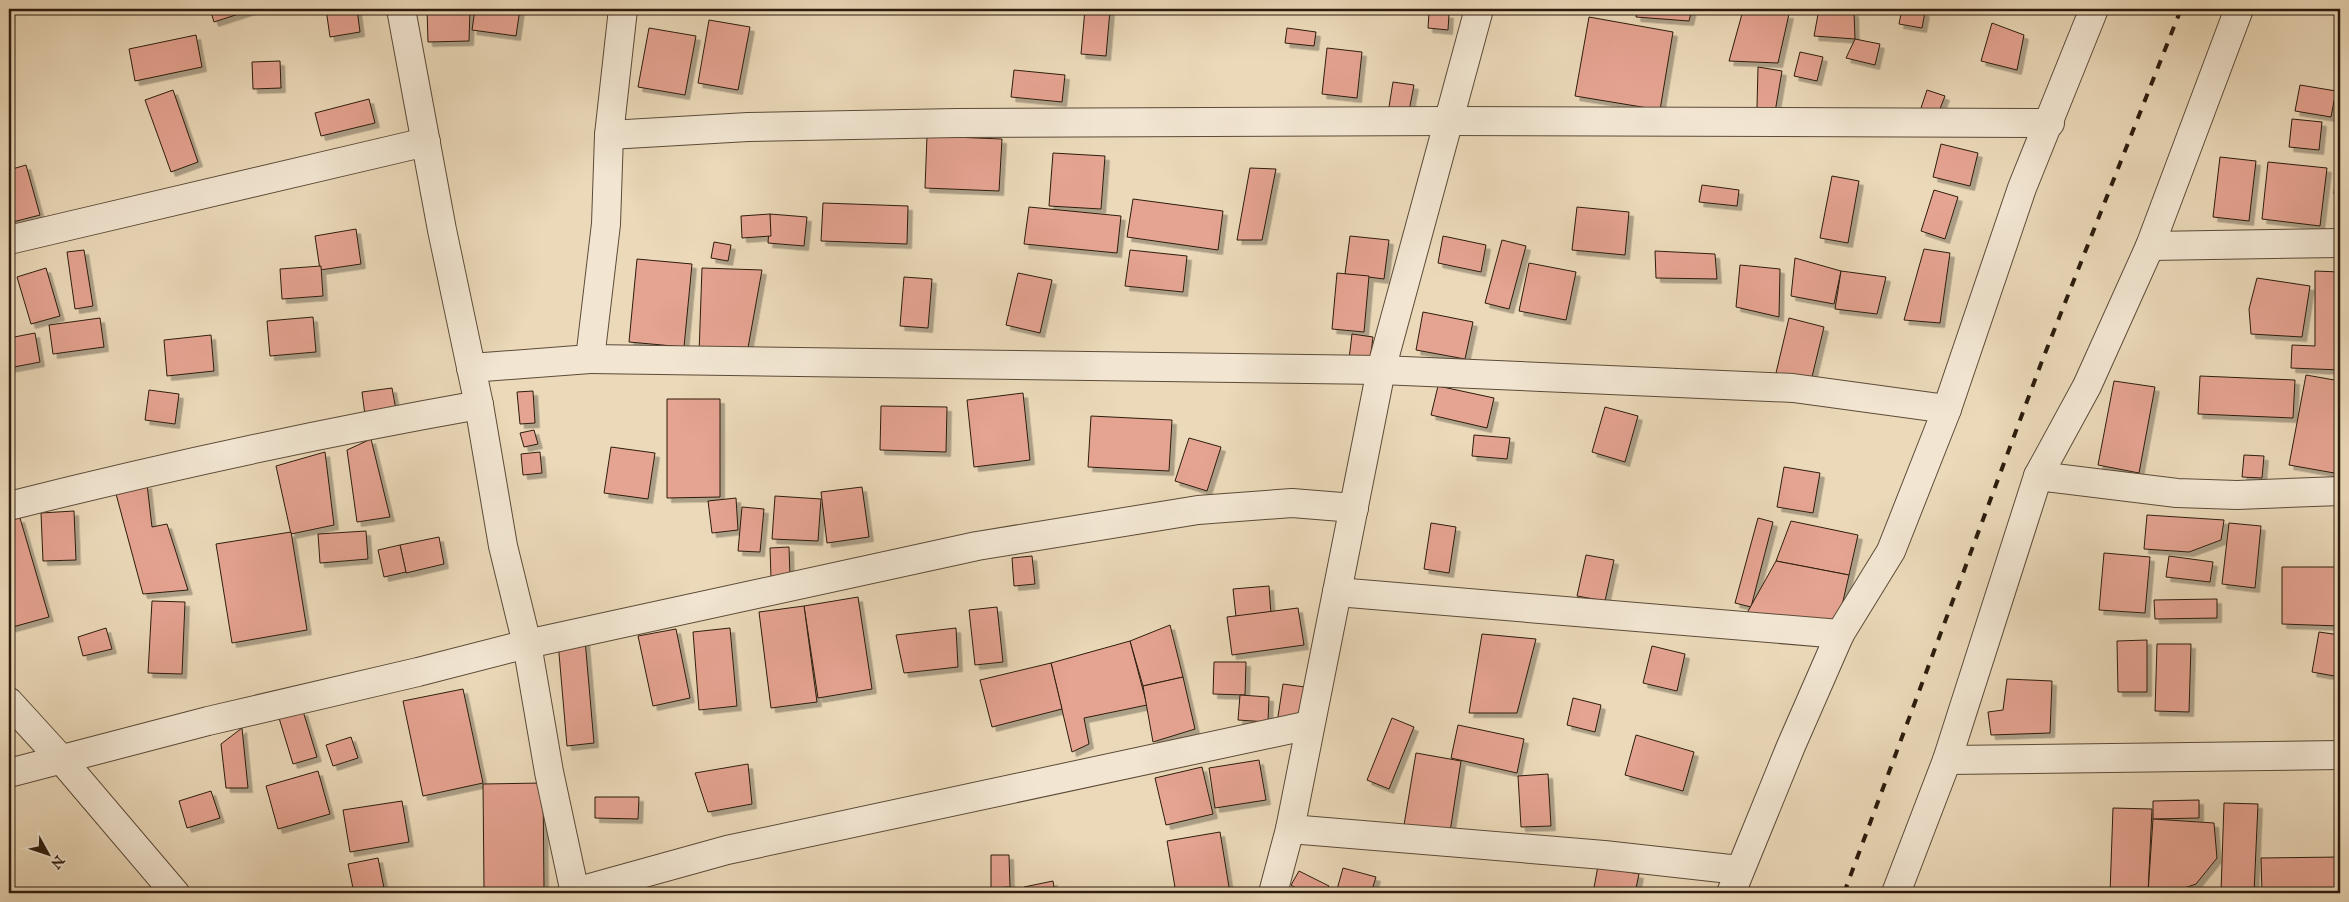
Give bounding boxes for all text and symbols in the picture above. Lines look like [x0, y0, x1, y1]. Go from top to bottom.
north arrow [22, 830, 72, 880]
text: N [46, 851, 69, 872]

